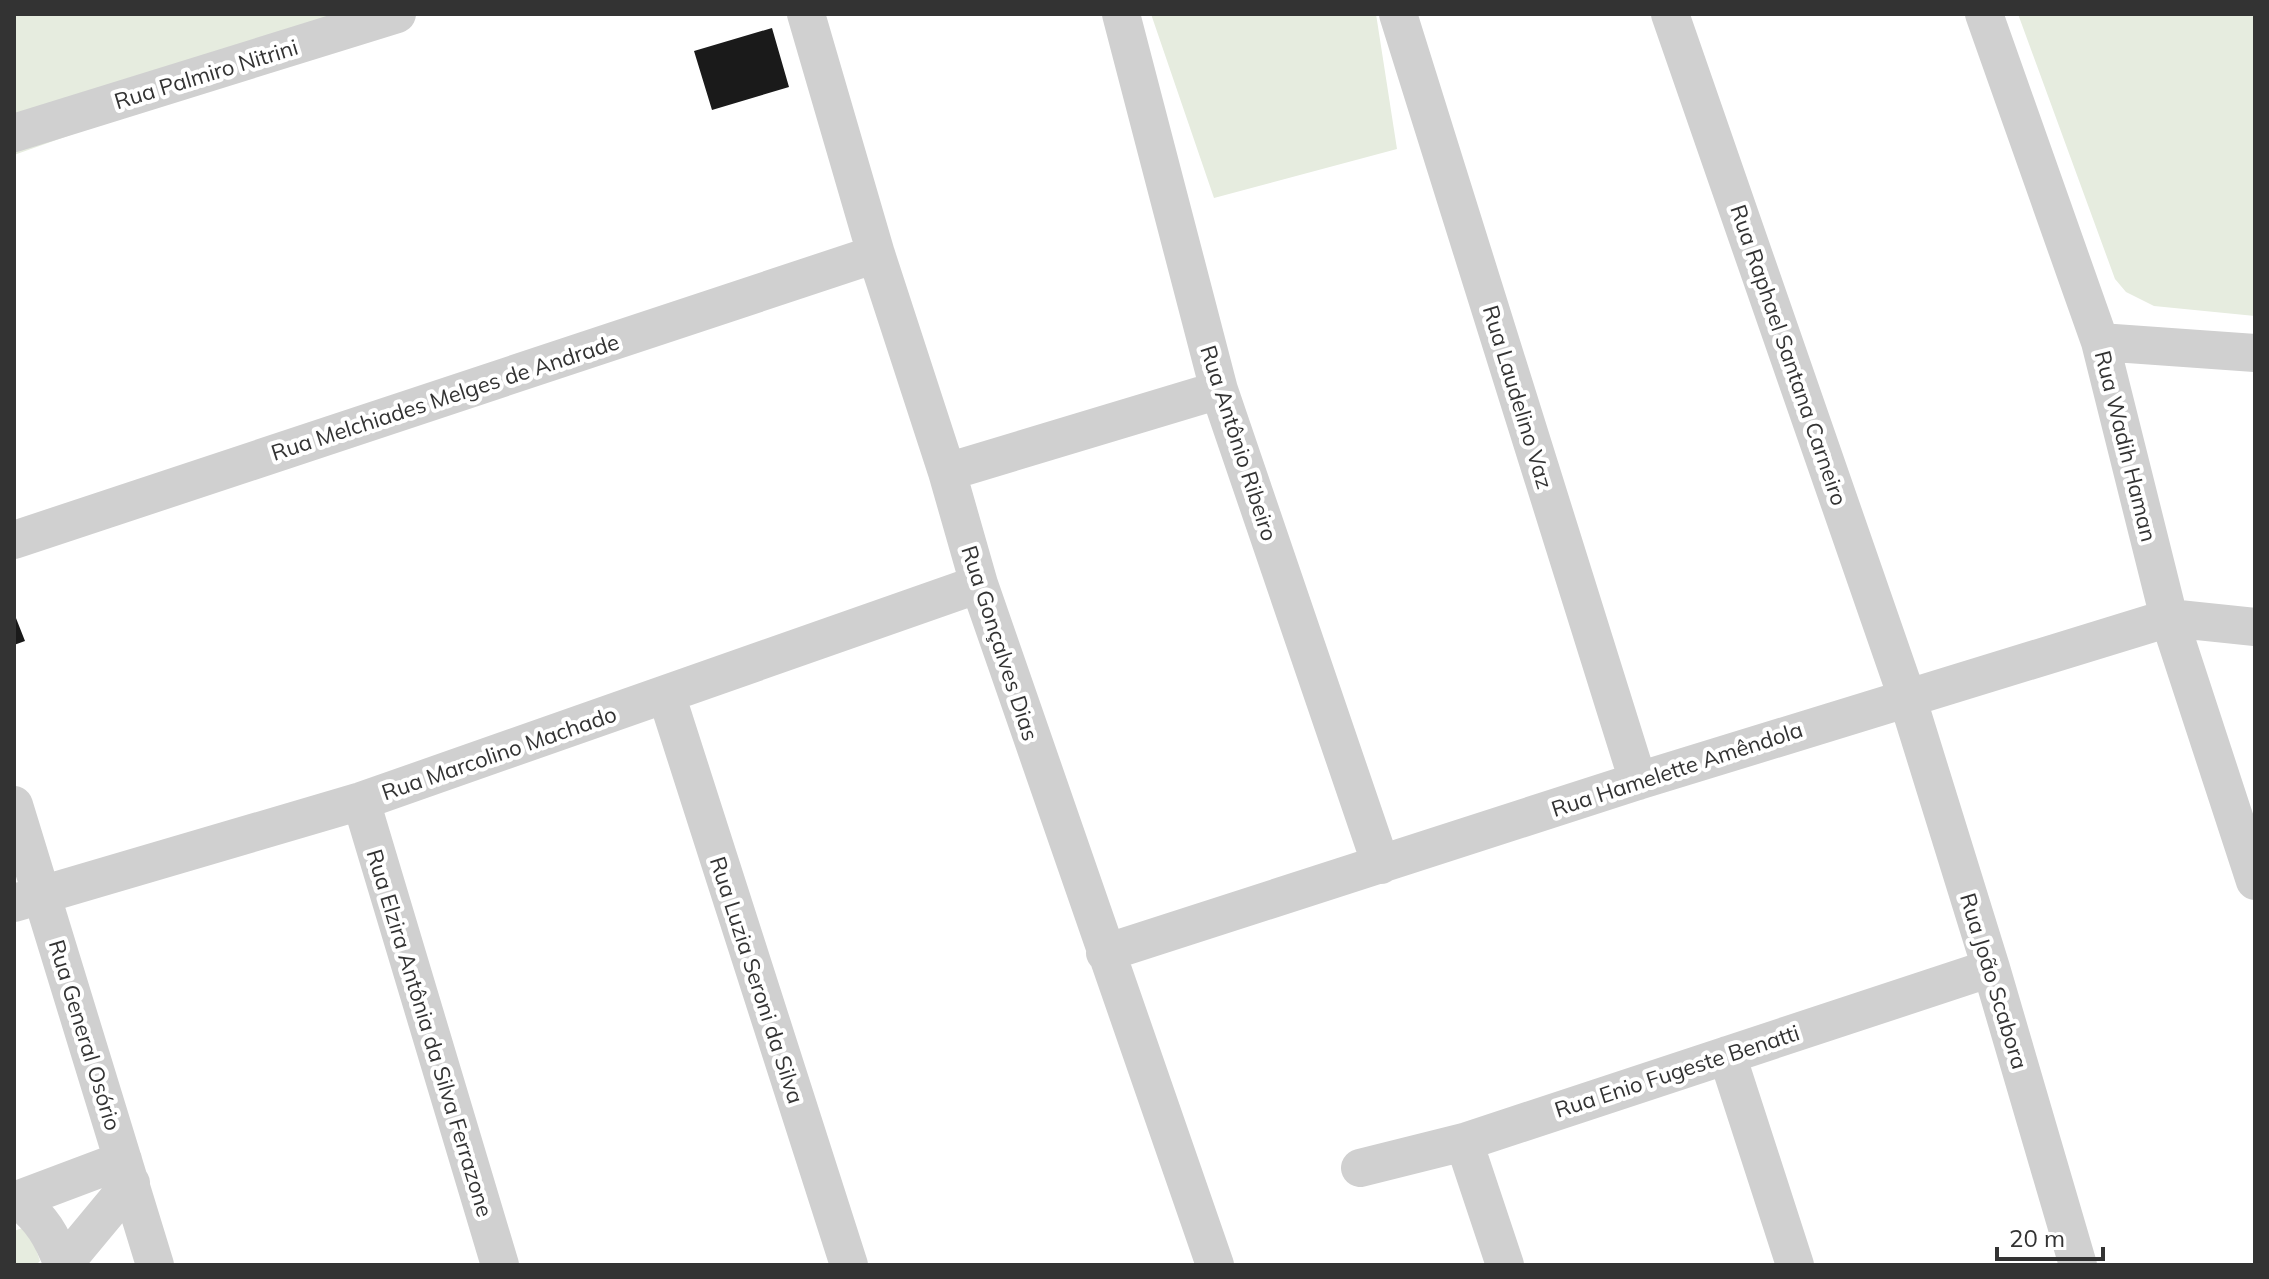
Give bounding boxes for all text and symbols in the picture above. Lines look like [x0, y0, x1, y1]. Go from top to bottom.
street label: Rua Palmiro Nitrini [111, 33, 301, 115]
street label: Rua Raphael Santana Carneiro [1724, 201, 1854, 509]
street label: Rua Laudelino Vaz [1477, 302, 1559, 492]
street label: Rua Melchiades Melges de Andrade [267, 327, 623, 467]
street label: Rua Antônio Ribeiro [1194, 342, 1284, 544]
street label: Rua Wadih Haman [2089, 348, 2163, 544]
street label: Rua Gonçalves Dias [955, 542, 1045, 744]
street label: Rua Marcolino Machado [378, 700, 620, 806]
street label: Rua Hamelette Amêndola [1548, 715, 1806, 823]
street label: Rua Elzira Antônia da Silva Ferrazone [361, 846, 499, 1220]
street label: Rua Luzia Seroni da Silva [704, 853, 810, 1107]
street label: Rua João Scabora [1954, 890, 2034, 1072]
street label: Rua General Osório [43, 936, 127, 1134]
street label: Rua Enio Fugeste Benatti [1551, 1018, 1803, 1124]
scale bar [1997, 1211, 2103, 1261]
text: 20 m [2009, 1223, 2065, 1253]

